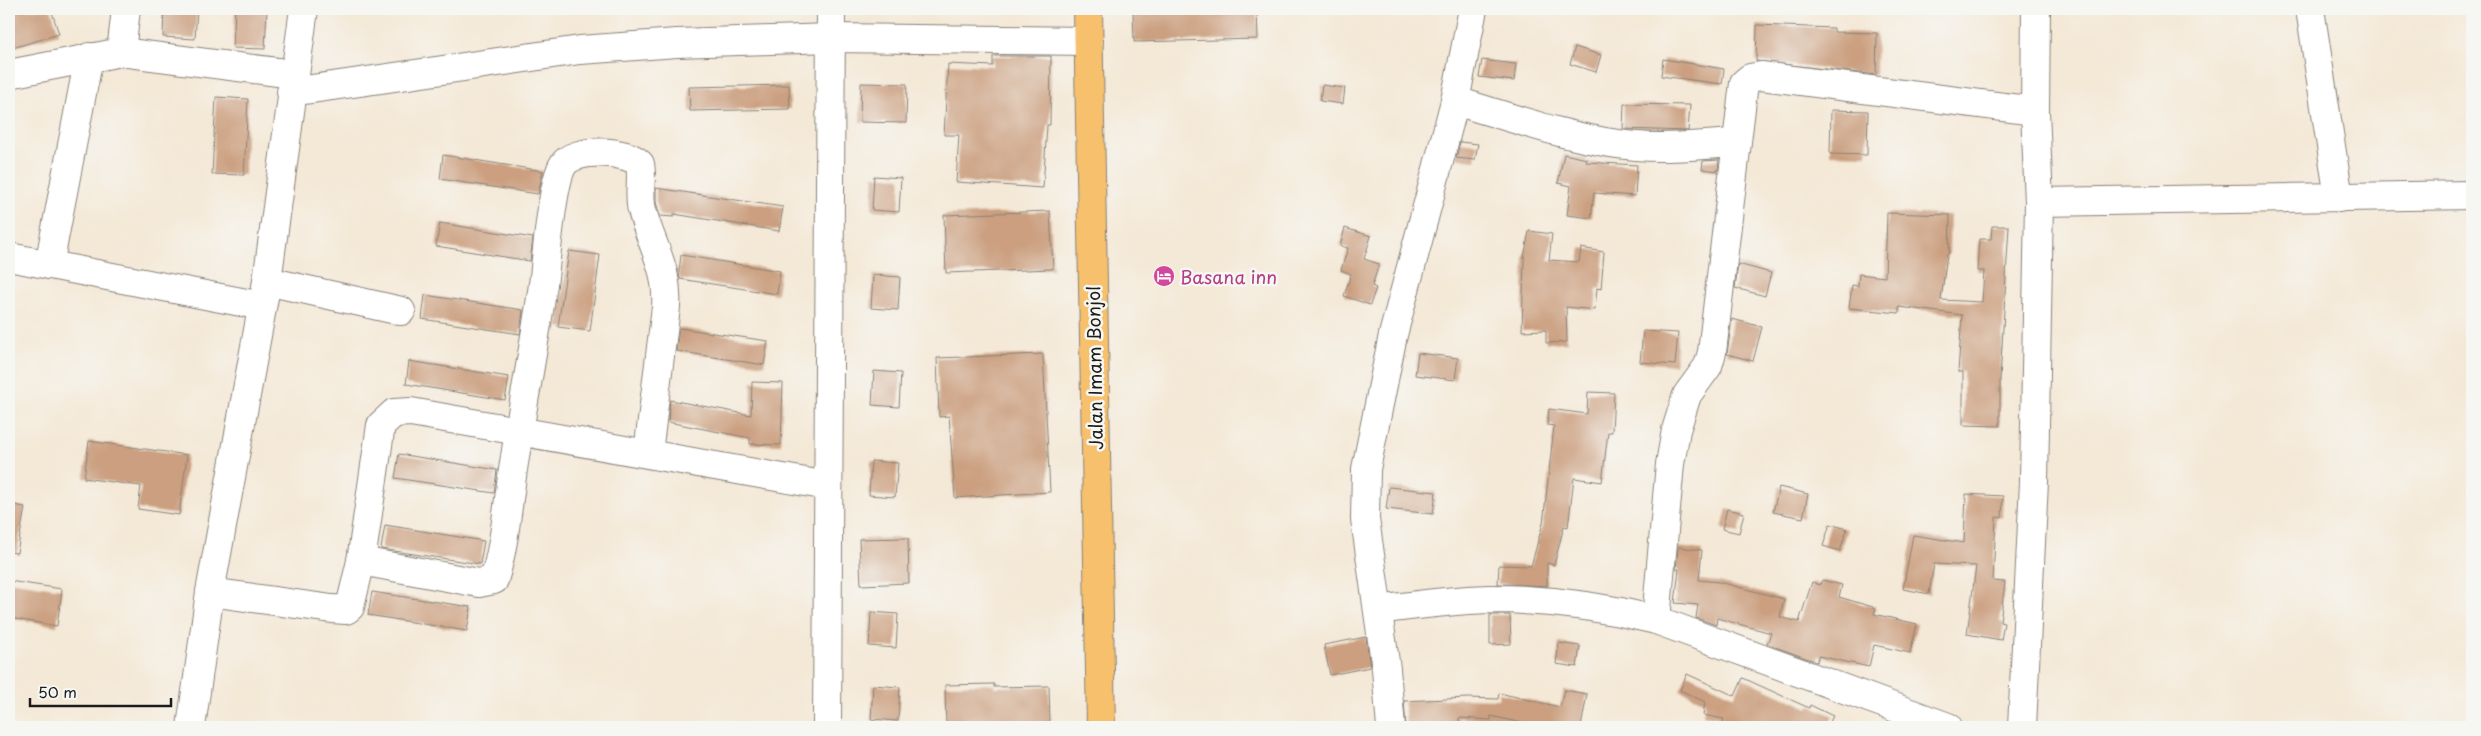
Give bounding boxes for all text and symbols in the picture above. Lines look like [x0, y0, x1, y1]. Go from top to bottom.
place label: Basana inn [1180, 263, 1277, 290]
hotel icon: Basana inn [1152, 264, 1176, 288]
street label: Jalan Imam Bonjol [1079, 286, 1109, 450]
scale bar [30, 676, 171, 708]
text: 50 m [38, 680, 77, 703]

